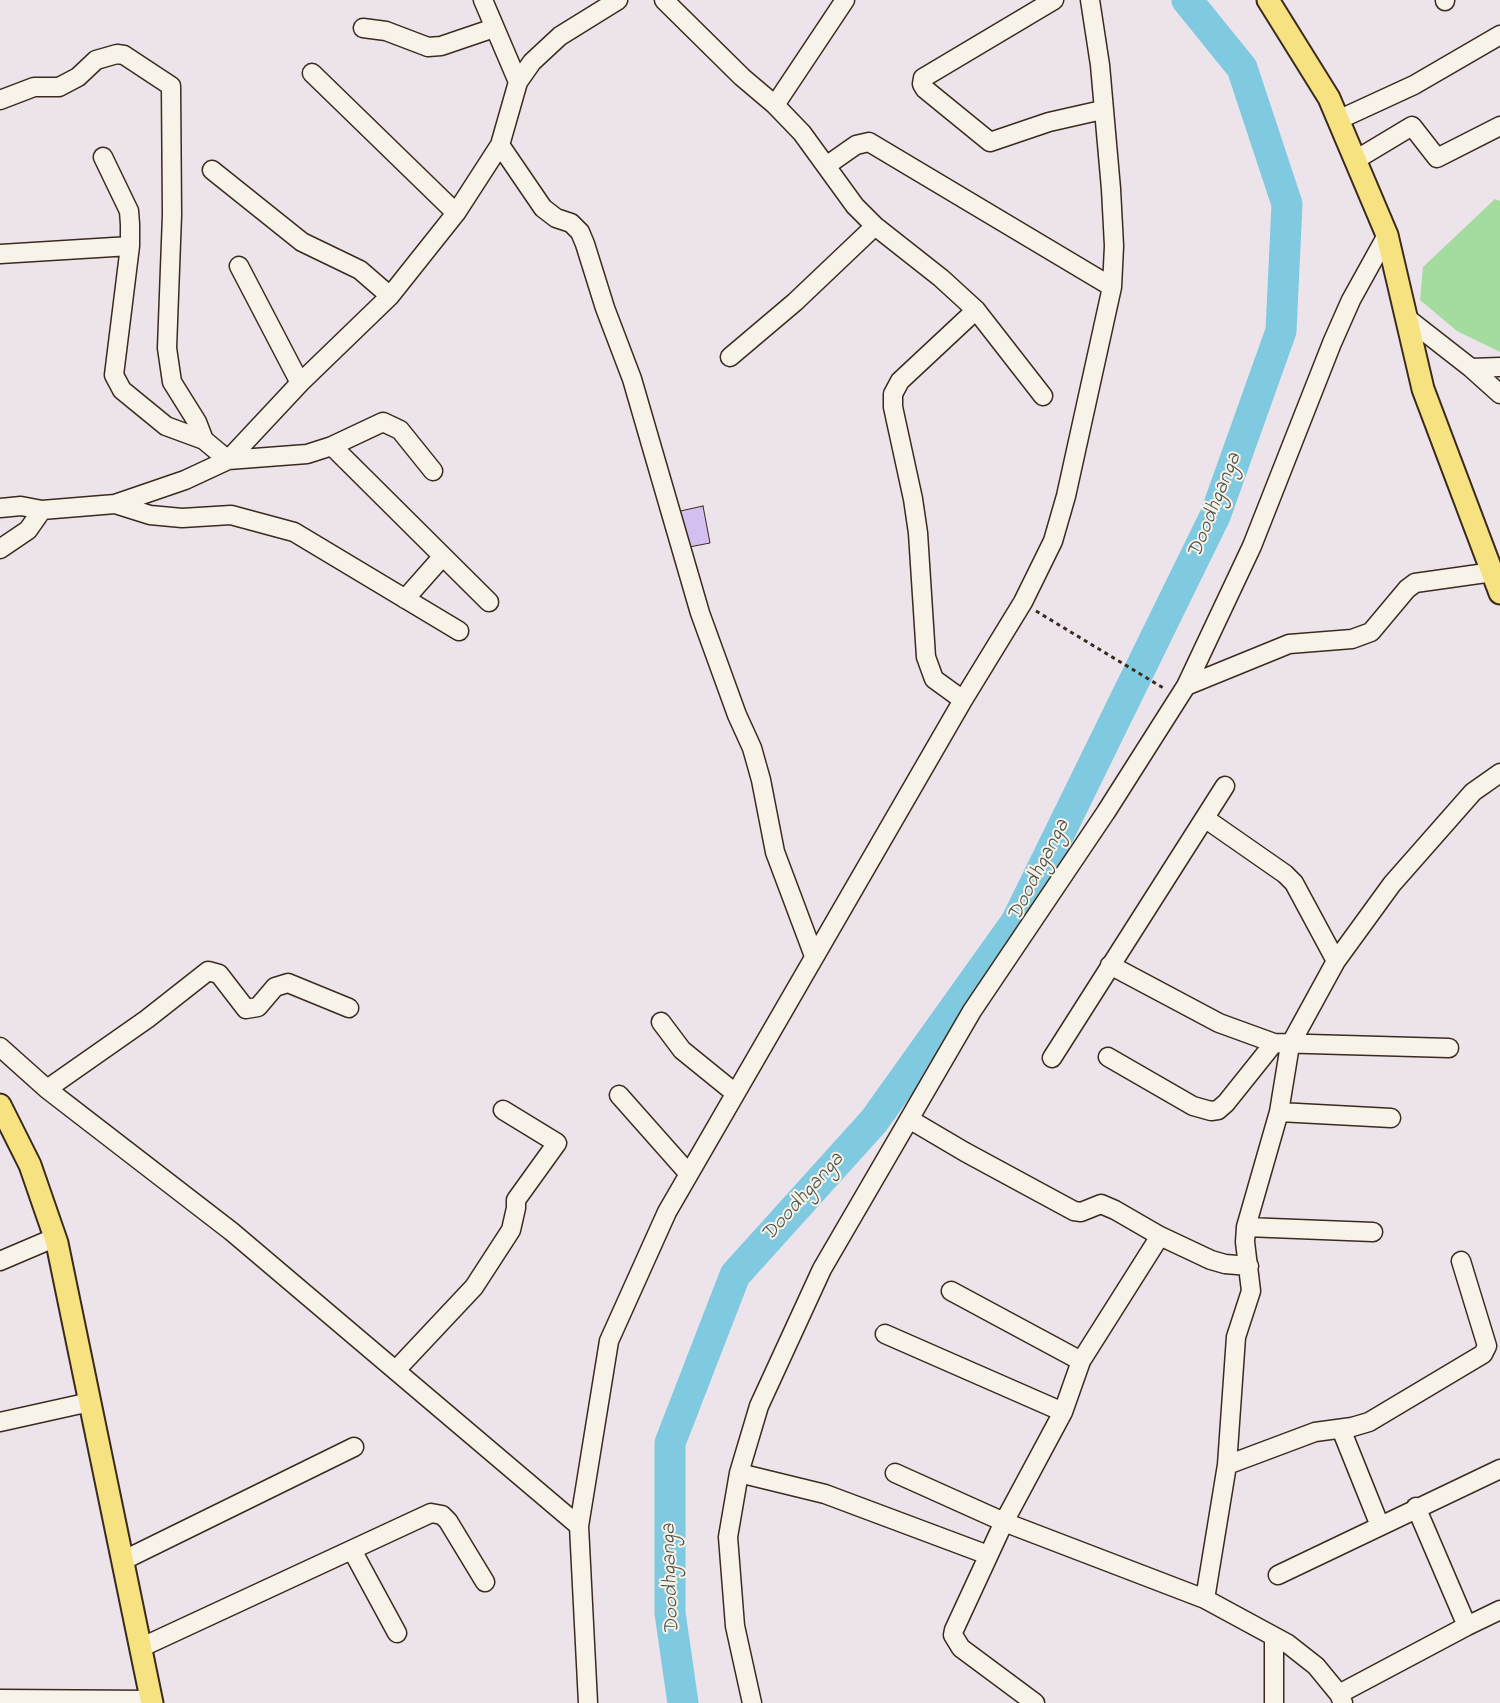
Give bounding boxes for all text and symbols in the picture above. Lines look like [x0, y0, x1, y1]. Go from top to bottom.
water label: Doodhganga [1184, 450, 1248, 562]
water label: Doodhganga [1004, 816, 1076, 926]
water label: Doodhganga [758, 1148, 850, 1248]
water label: Doodhganga [657, 1523, 687, 1635]

